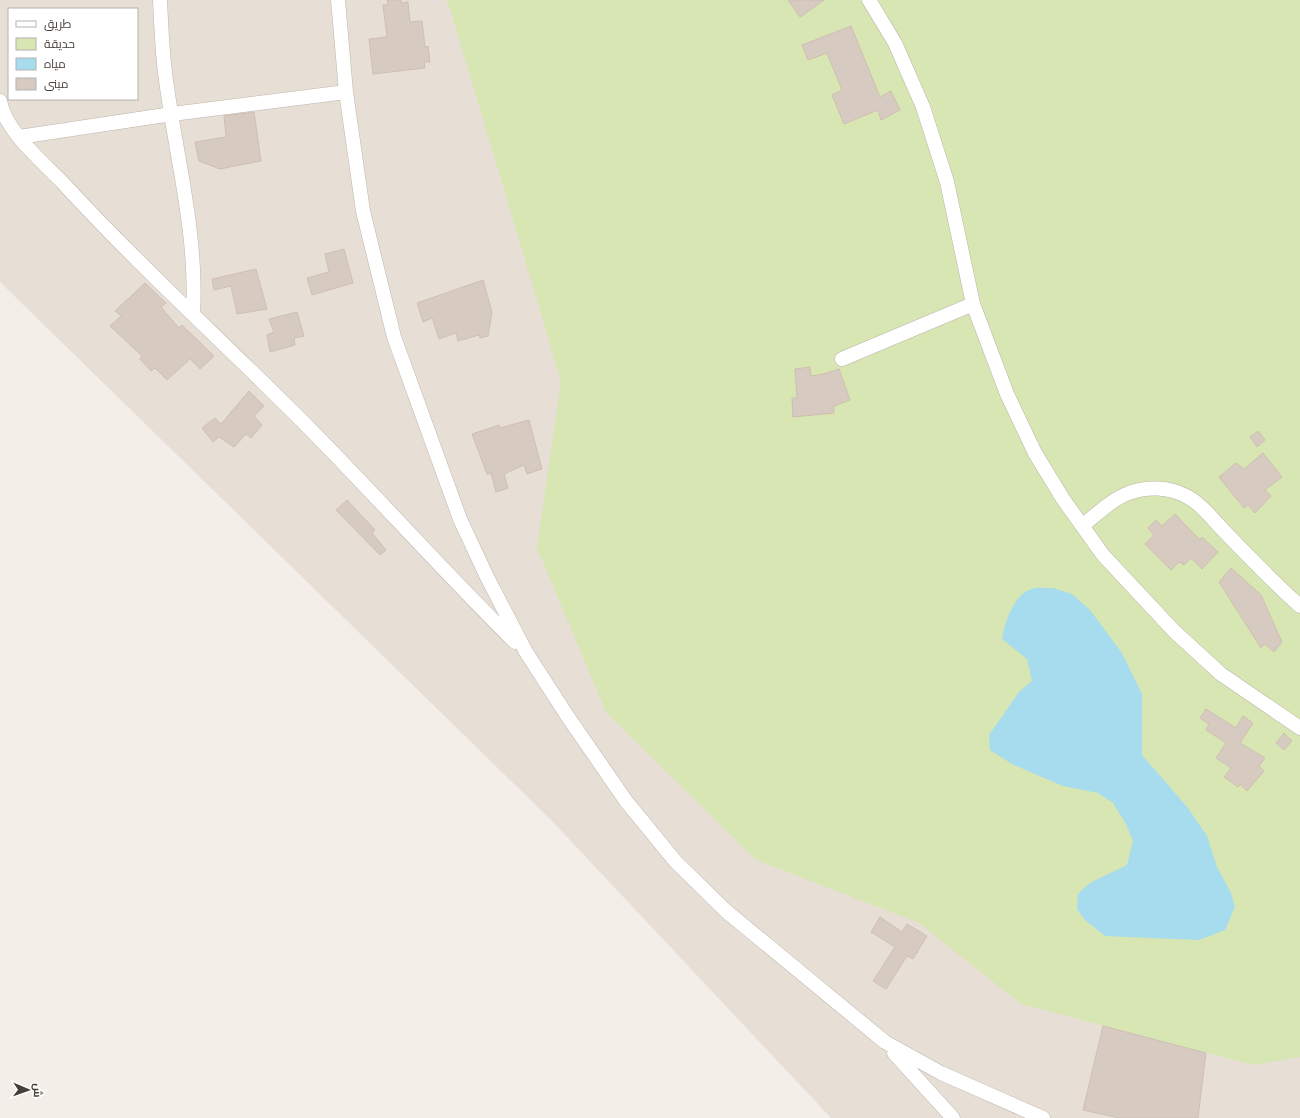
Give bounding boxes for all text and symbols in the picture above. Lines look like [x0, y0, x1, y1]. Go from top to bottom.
legend [8, 8, 138, 100]
text: طريق [44, 17, 72, 32]
text: حديقة [44, 37, 75, 52]
text: مياه [44, 57, 66, 72]
text: مبنى [44, 77, 69, 92]
north arrow [8, 1070, 48, 1110]
text: ش [31, 1083, 44, 1098]

